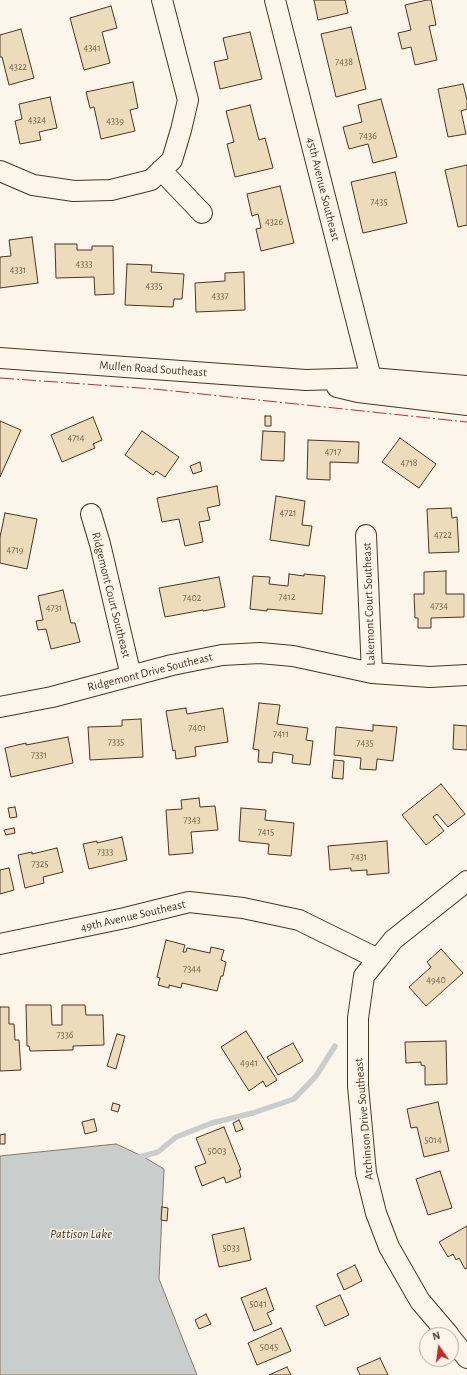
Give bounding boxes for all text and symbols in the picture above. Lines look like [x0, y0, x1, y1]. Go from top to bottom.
house number: 4341 [83, 42, 101, 54]
house number: 7438 [335, 56, 353, 68]
house number: 4322 [9, 61, 27, 73]
house number: 4324 [28, 114, 46, 126]
house number: 4339 [106, 115, 124, 127]
house number: 7436 [359, 130, 377, 142]
street label: 45th Avenue Southeast [303, 136, 343, 242]
house number: 7435 [370, 196, 388, 208]
house number: 4326 [265, 216, 283, 228]
house number: 4333 [75, 258, 93, 270]
house number: 4331 [10, 264, 26, 276]
house number: 4335 [145, 280, 163, 292]
house number: 4337 [211, 290, 229, 302]
street label: Mullen Road Southeast [99, 358, 207, 380]
house number: 4714 [67, 432, 85, 444]
house number: 4717 [325, 446, 341, 458]
house number: 4718 [400, 457, 418, 469]
house number: 4721 [280, 507, 296, 519]
house number: 4722 [434, 529, 452, 541]
street label: Ridgemont Court Southeast [88, 531, 134, 659]
street label: Lakemont Court Southeast [360, 542, 378, 666]
house number: 4719 [6, 544, 24, 556]
house number: 7412 [279, 591, 295, 603]
house number: 7402 [183, 592, 201, 604]
house number: 4734 [430, 600, 448, 612]
house number: 4731 [46, 602, 62, 614]
street label: Ridgemont Drive Southeast [86, 649, 214, 695]
house number: 7401 [188, 722, 206, 734]
house number: 7411 [273, 728, 289, 740]
house number: 7335 [108, 736, 124, 748]
house number: 7435 [356, 737, 374, 749]
house number: 7331 [31, 749, 47, 761]
house number: 7343 [183, 814, 201, 826]
house number: 7415 [258, 826, 274, 838]
house number: 7333 [97, 846, 113, 858]
house number: 7431 [351, 851, 367, 863]
house number: 7325 [31, 858, 49, 870]
street label: 49th Avenue Southeast [79, 897, 187, 935]
house number: 7344 [183, 963, 201, 975]
house number: 4940 [426, 974, 446, 986]
house number: 7336 [56, 1029, 74, 1041]
house number: 4941 [240, 1057, 258, 1069]
street label: Atchinson Drive Southeast [351, 1057, 377, 1181]
house number: 5014 [424, 1134, 442, 1146]
house number: 5003 [208, 1145, 226, 1157]
water label: Pattison Lake [50, 1226, 112, 1242]
house number: 5033 [222, 1242, 240, 1254]
house number: 5041 [249, 1298, 267, 1310]
north arrow [419, 1327, 459, 1367]
text: N [431, 1330, 441, 1342]
house number: 5045 [260, 1341, 278, 1353]

